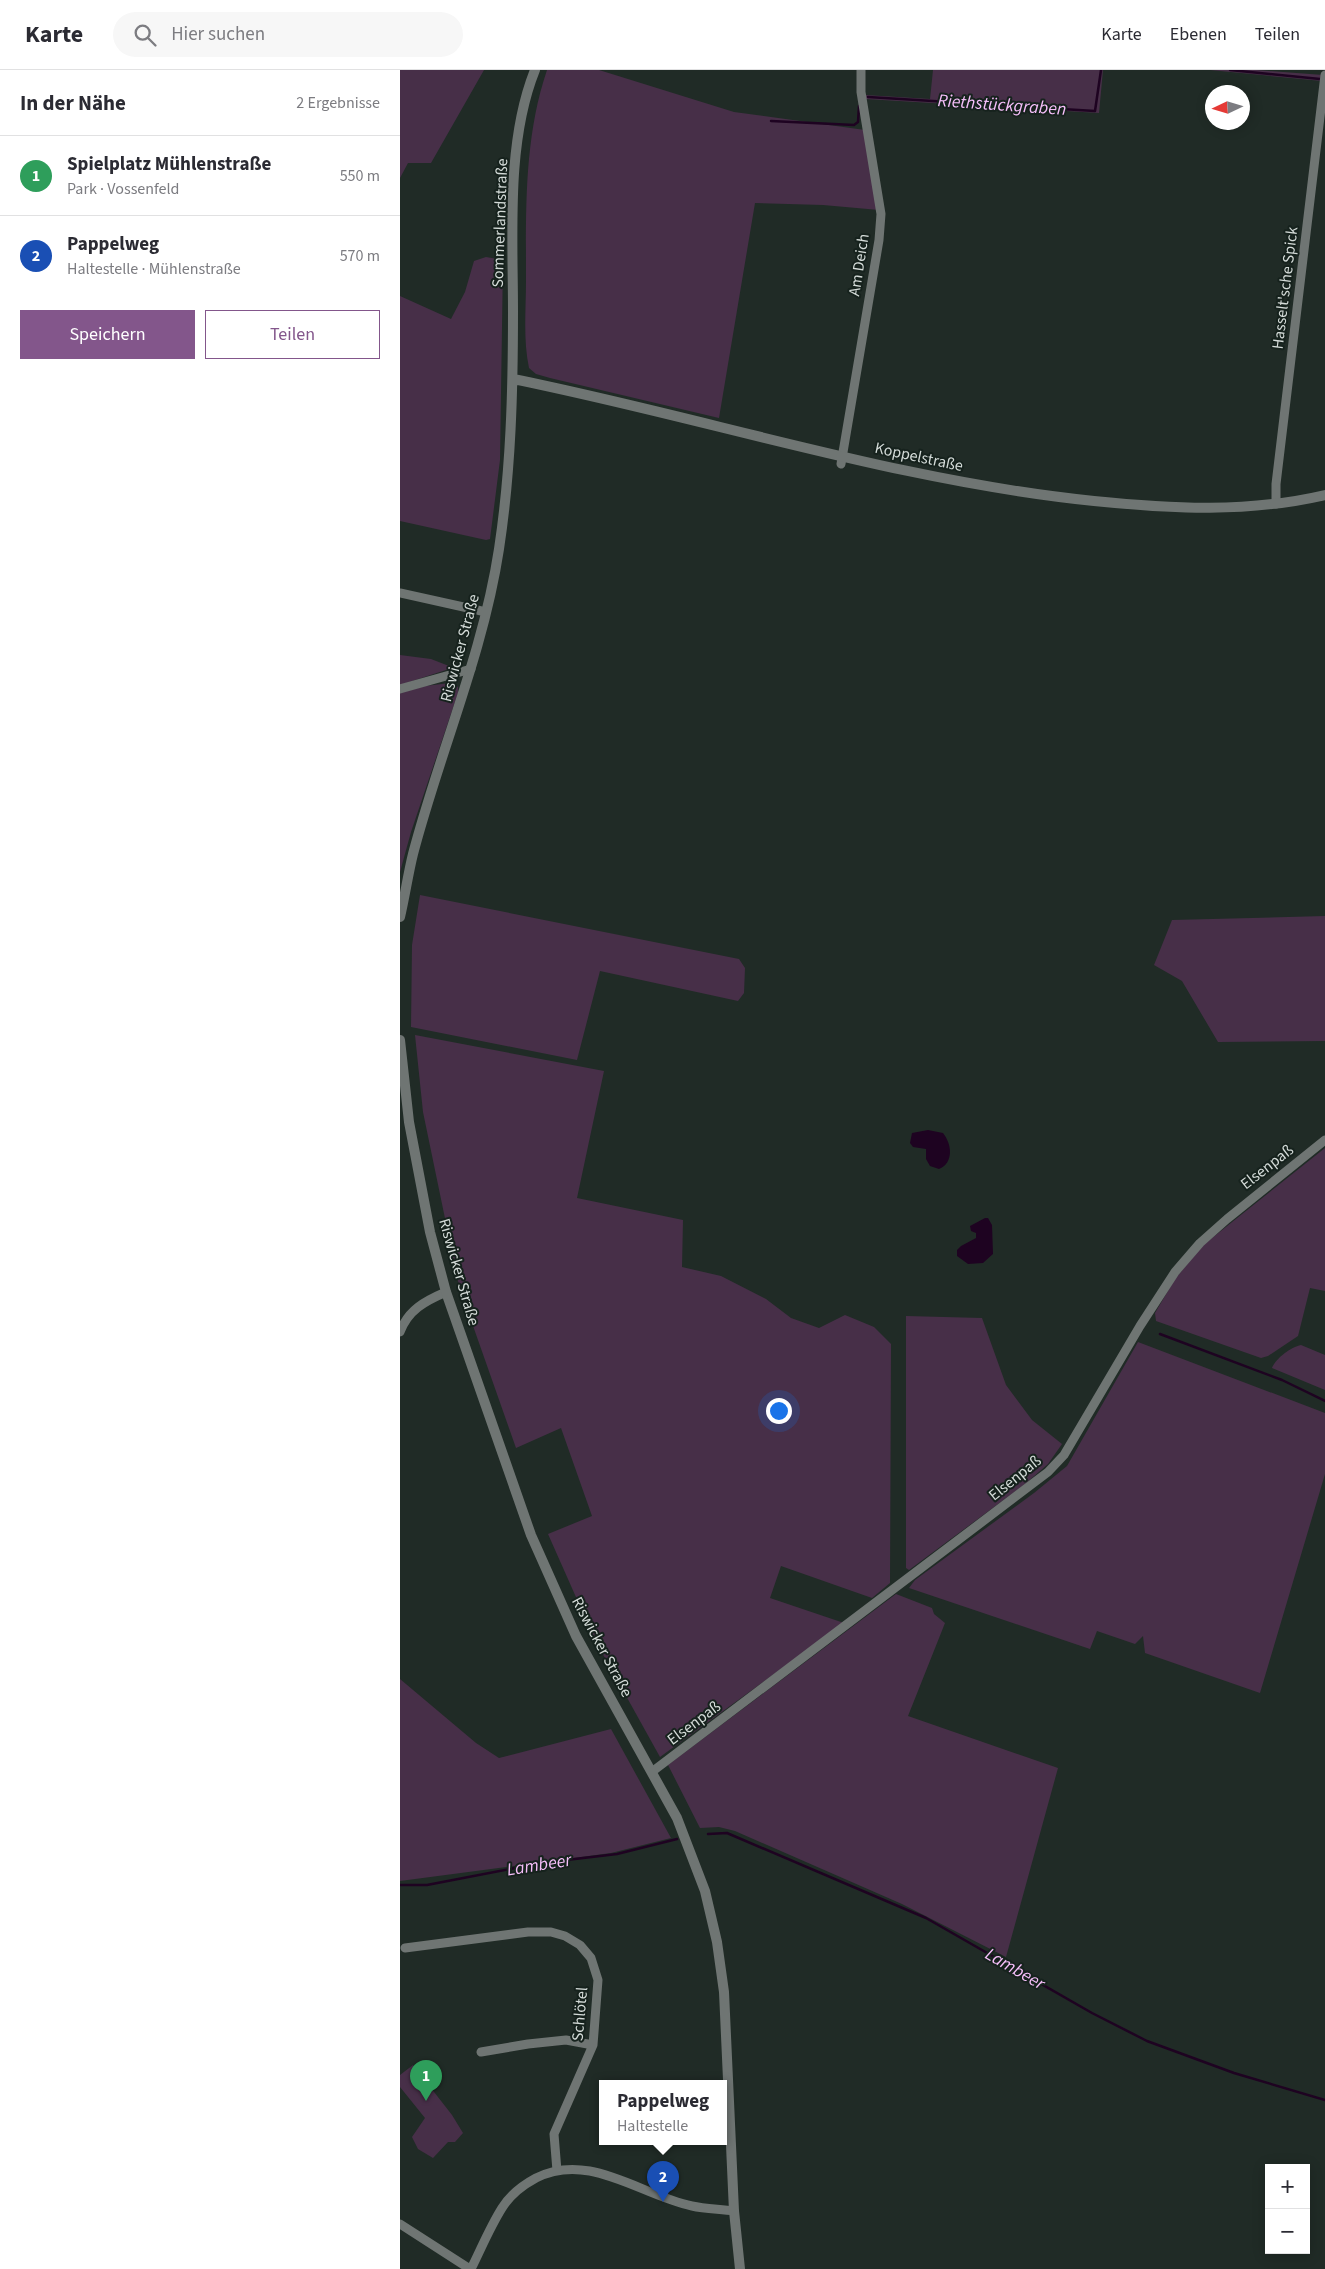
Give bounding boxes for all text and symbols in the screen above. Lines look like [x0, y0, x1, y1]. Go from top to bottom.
search box [113, 12, 463, 57]
text: Karte [25, 17, 83, 52]
icon: search [131, 21, 159, 49]
text: Hier suchen [171, 21, 265, 48]
text: Karte [1101, 22, 1142, 47]
text: Ebenen [1170, 22, 1227, 47]
text: Teilen [1255, 22, 1300, 47]
north arrow [1205, 85, 1250, 130]
text: In der Nähe [20, 88, 126, 118]
water label: Riethstückgraben [937, 88, 1067, 122]
text: 2 Ergebnisse [296, 92, 380, 114]
text: Spielplatz Mühlenstraße [67, 151, 271, 178]
street label: Sommerlandstraße [487, 158, 513, 288]
text: 1 [32, 165, 40, 187]
text: 550 m [340, 165, 380, 187]
text: Park · Vossenfeld [67, 178, 179, 200]
street label: Hasselt'sche Spick [1267, 225, 1303, 351]
text: Pappelweg [67, 231, 159, 258]
street label: Am Deich [843, 232, 875, 298]
text: 2 [32, 245, 40, 267]
text: 570 m [340, 245, 380, 267]
text: Haltestelle · Mühlenstraße [67, 258, 241, 280]
button: Speichern [20, 310, 195, 359]
button: Teilen [205, 310, 380, 359]
street label: Koppelstraße [873, 437, 965, 477]
street label: Riswicker Straße [435, 592, 485, 704]
street label: Elsenpaß [1236, 1139, 1298, 1195]
street label: Riswicker Straße [433, 1216, 485, 1328]
your location [766, 1398, 792, 1424]
street label: Elsenpaß [984, 1450, 1046, 1506]
street label: Riswicker Straße [566, 1593, 638, 1701]
street label: Elsenpaß [663, 1696, 725, 1750]
water label: Lambeer [505, 1847, 574, 1882]
water label: Lambeer [981, 1942, 1050, 1997]
street label: Schlötel [567, 1986, 593, 2042]
pin: 1 [410, 2060, 442, 2101]
popup [599, 2080, 727, 2145]
text: Pappelweg [617, 2088, 709, 2115]
text: Haltestelle [617, 2115, 688, 2137]
pin: 2 [647, 2161, 679, 2202]
map controls [1265, 2164, 1310, 2254]
button: + [1265, 2164, 1310, 2209]
button: − [1265, 2209, 1310, 2254]

